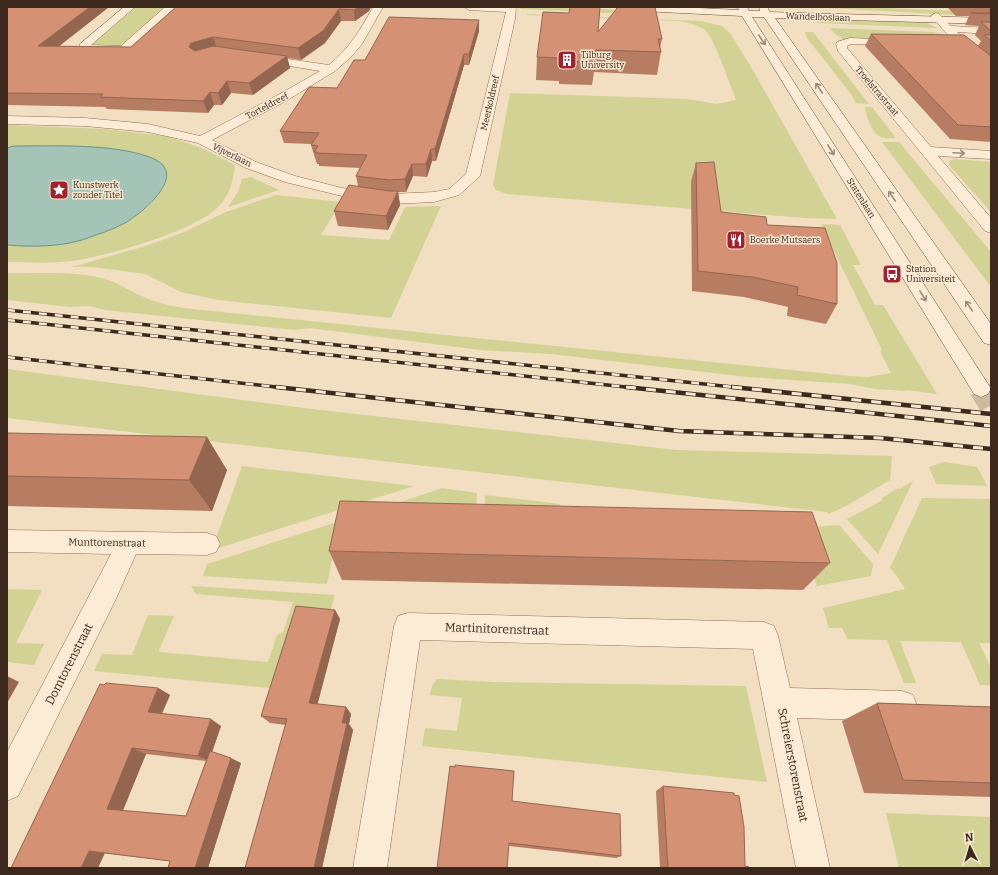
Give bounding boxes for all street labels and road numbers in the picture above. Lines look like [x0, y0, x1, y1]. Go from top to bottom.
street label: Wandelboslaan [786, 11, 851, 23]
street label: Troelstrastraat [853, 64, 901, 119]
street label: Meerkoldreef [479, 74, 501, 131]
street label: Torteldreef [244, 90, 291, 121]
street label: Vijverlaan [211, 141, 253, 169]
street label: Statenlaan [845, 176, 877, 220]
street label: Munttorenstraat [68, 536, 146, 550]
street label: Domtorenstraat [42, 620, 96, 707]
street label: Martinitorenstraat [445, 620, 550, 638]
street label: Schreierstorenstraat [775, 707, 811, 824]

